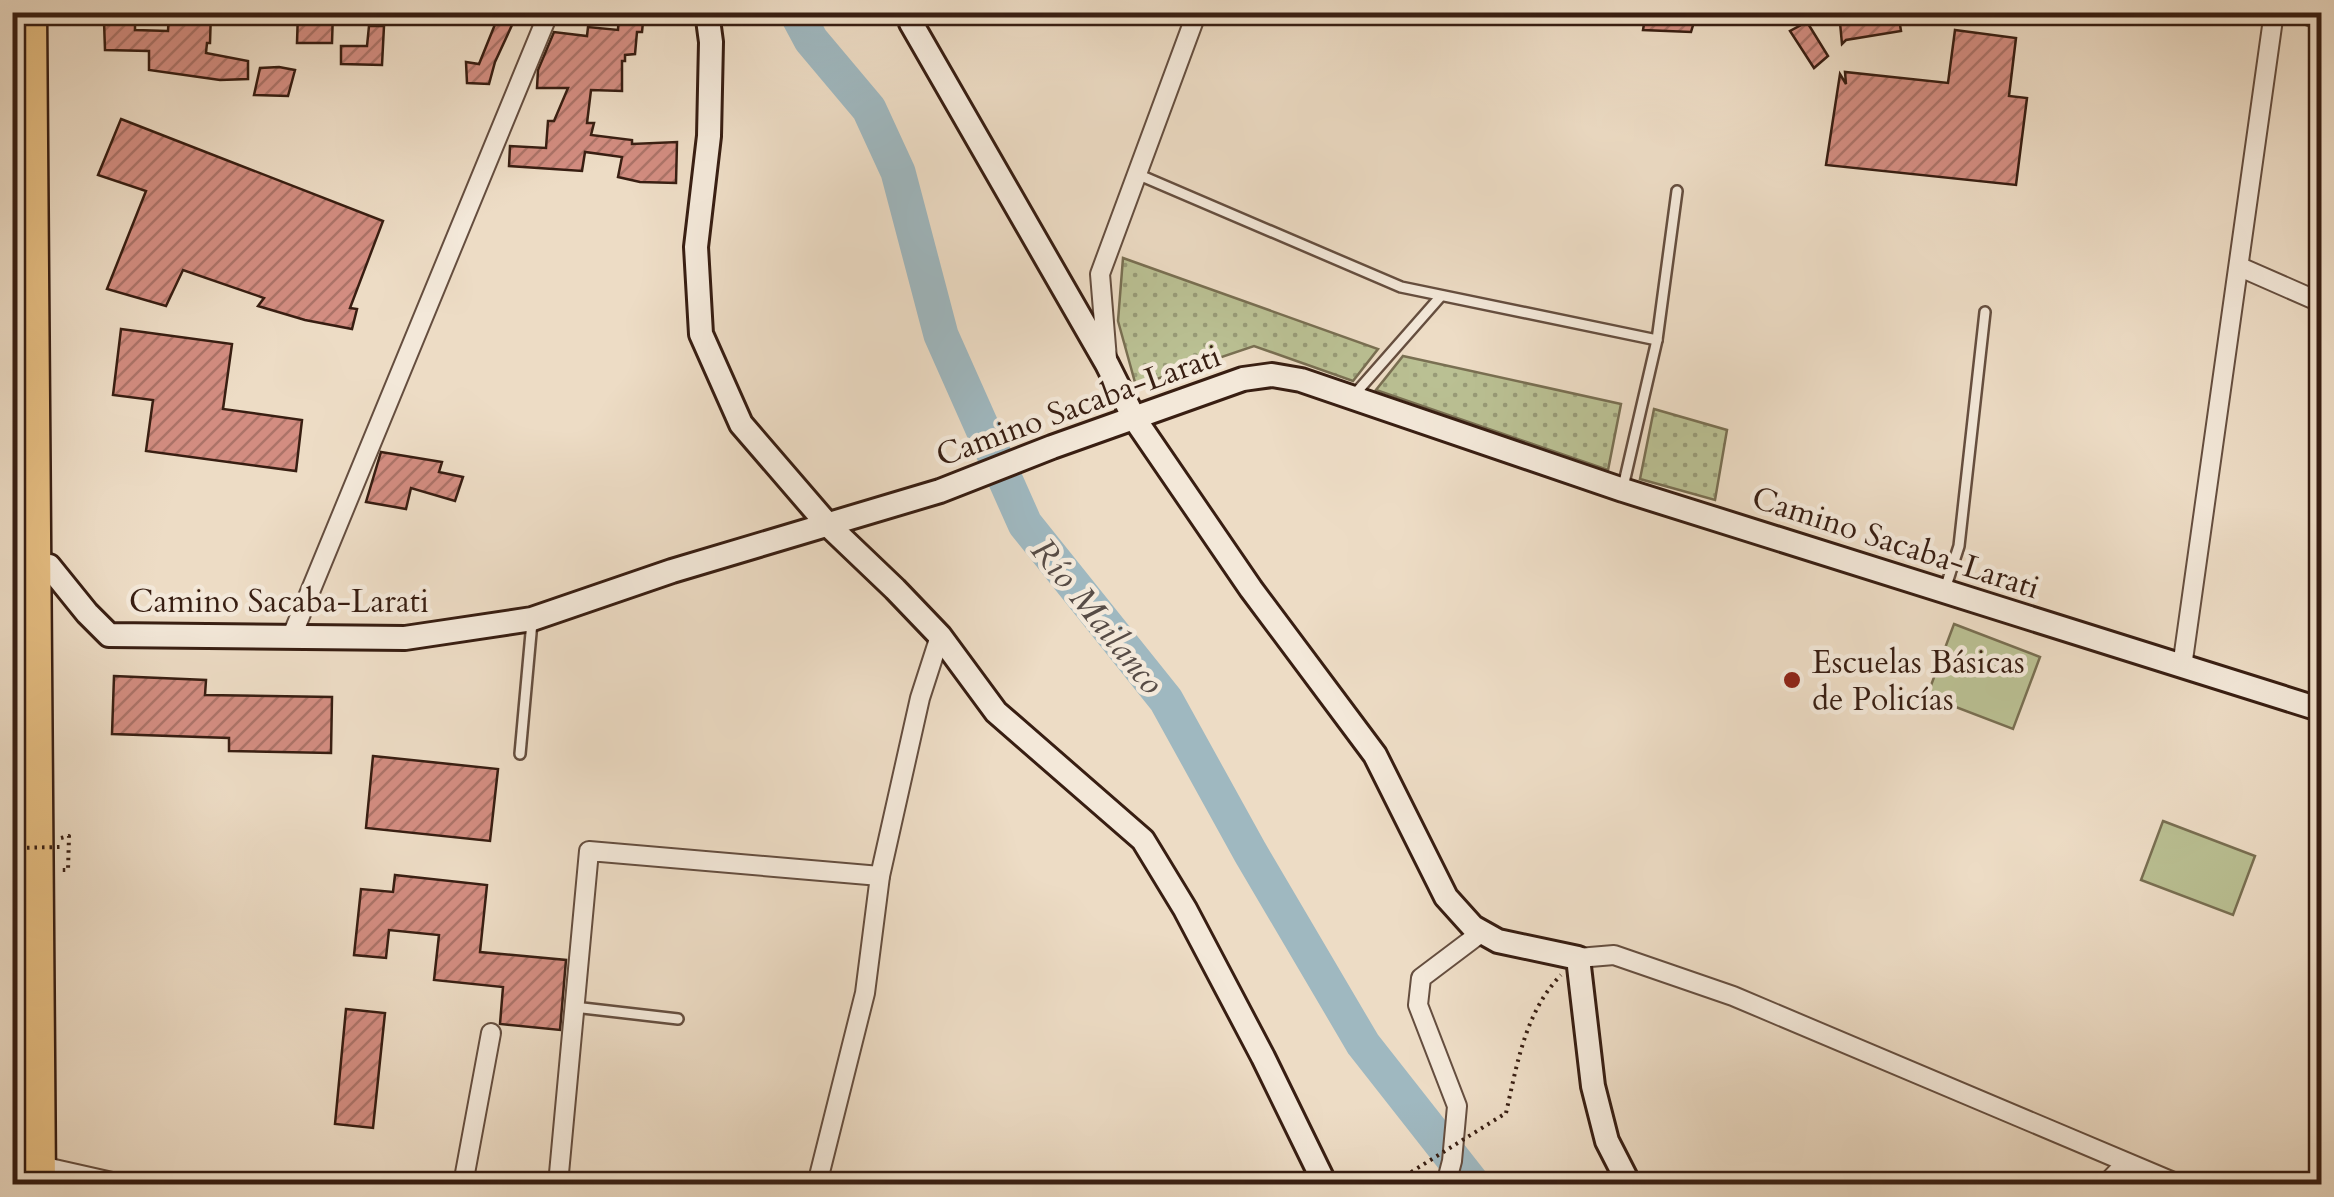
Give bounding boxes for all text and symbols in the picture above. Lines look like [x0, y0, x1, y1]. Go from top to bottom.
street label: Camino Sacaba-Larati [930, 334, 1227, 478]
street label: Camino Sacaba-Larati [1746, 476, 2045, 610]
water label: Río Mailanco [1019, 528, 1175, 705]
street label: Camino Sacaba-Larati [129, 580, 429, 624]
place label: Escuelas Básicas de Policías [1812, 641, 2025, 722]
marker: Escuelas Básicas de Policías [1781, 669, 1803, 691]

